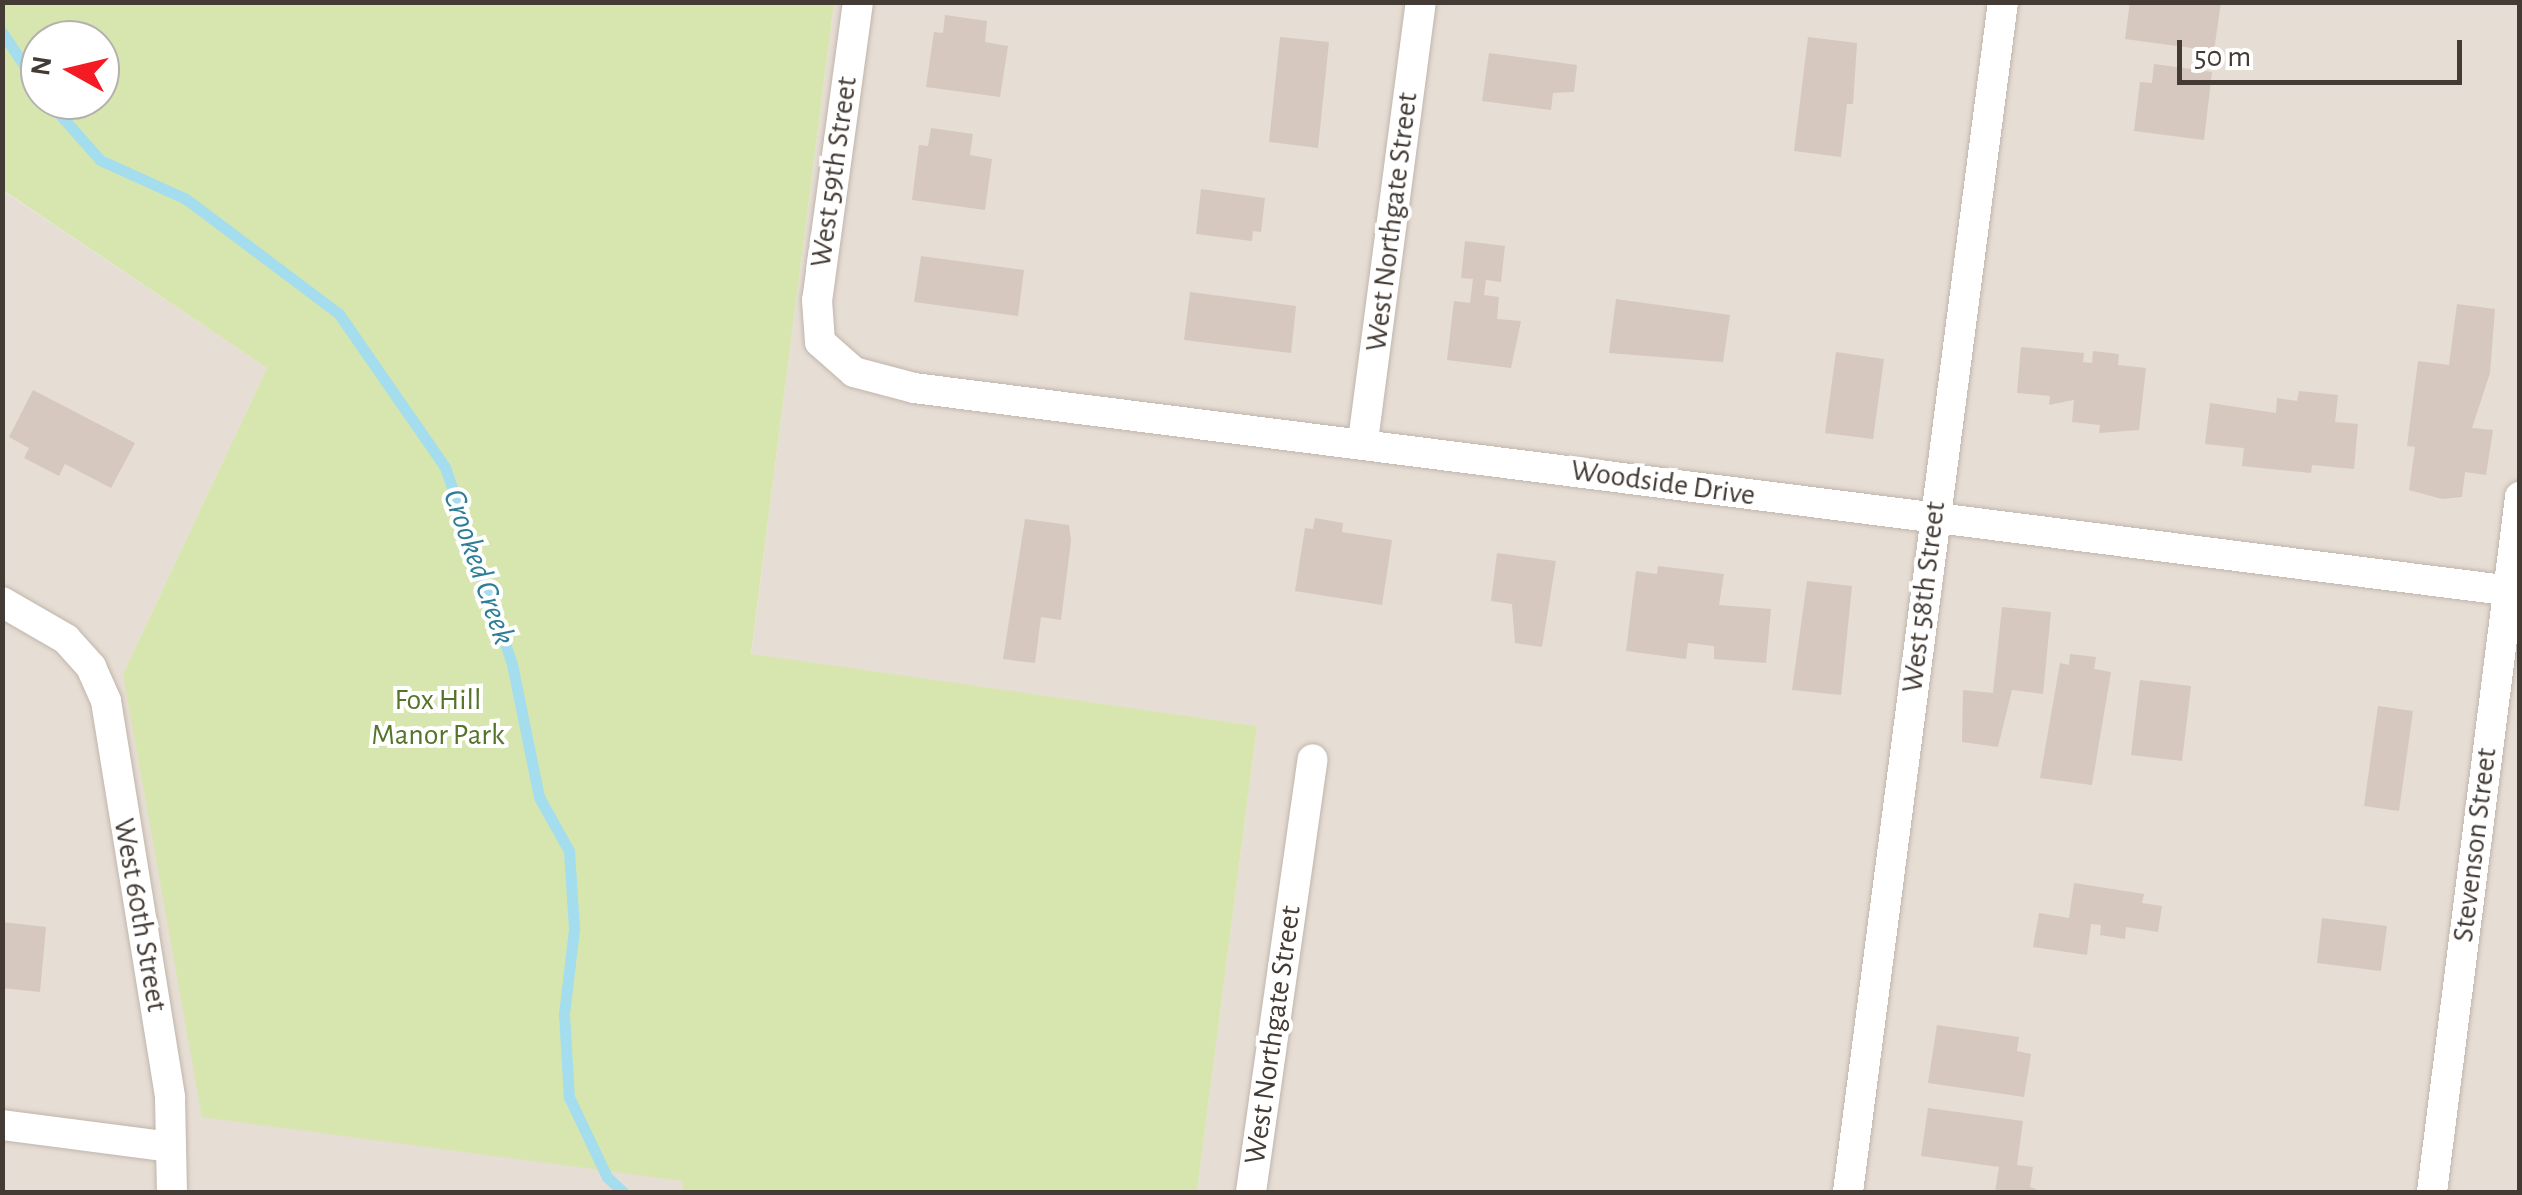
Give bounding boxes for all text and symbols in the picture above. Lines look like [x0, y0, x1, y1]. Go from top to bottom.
north arrow [20, 20, 120, 120]
scale bar [2182, 20, 2467, 82]
text: 50 m [2194, 42, 2251, 72]
text: N [27, 55, 57, 78]
street label: West 59th Street [803, 74, 865, 270]
street label: West Northgate Street [1358, 90, 1426, 354]
street label: Woodside Drive [1569, 452, 1757, 514]
water label: Crooked Creek [434, 484, 524, 650]
street label: West 58th Street [1894, 499, 1954, 695]
park label: Fox Hill Manor Park [371, 682, 505, 752]
street label: Stevenson Street [2445, 746, 2505, 944]
street label: West 60th Street [105, 816, 175, 1014]
street label: West Northgate Street [1237, 903, 1309, 1167]

